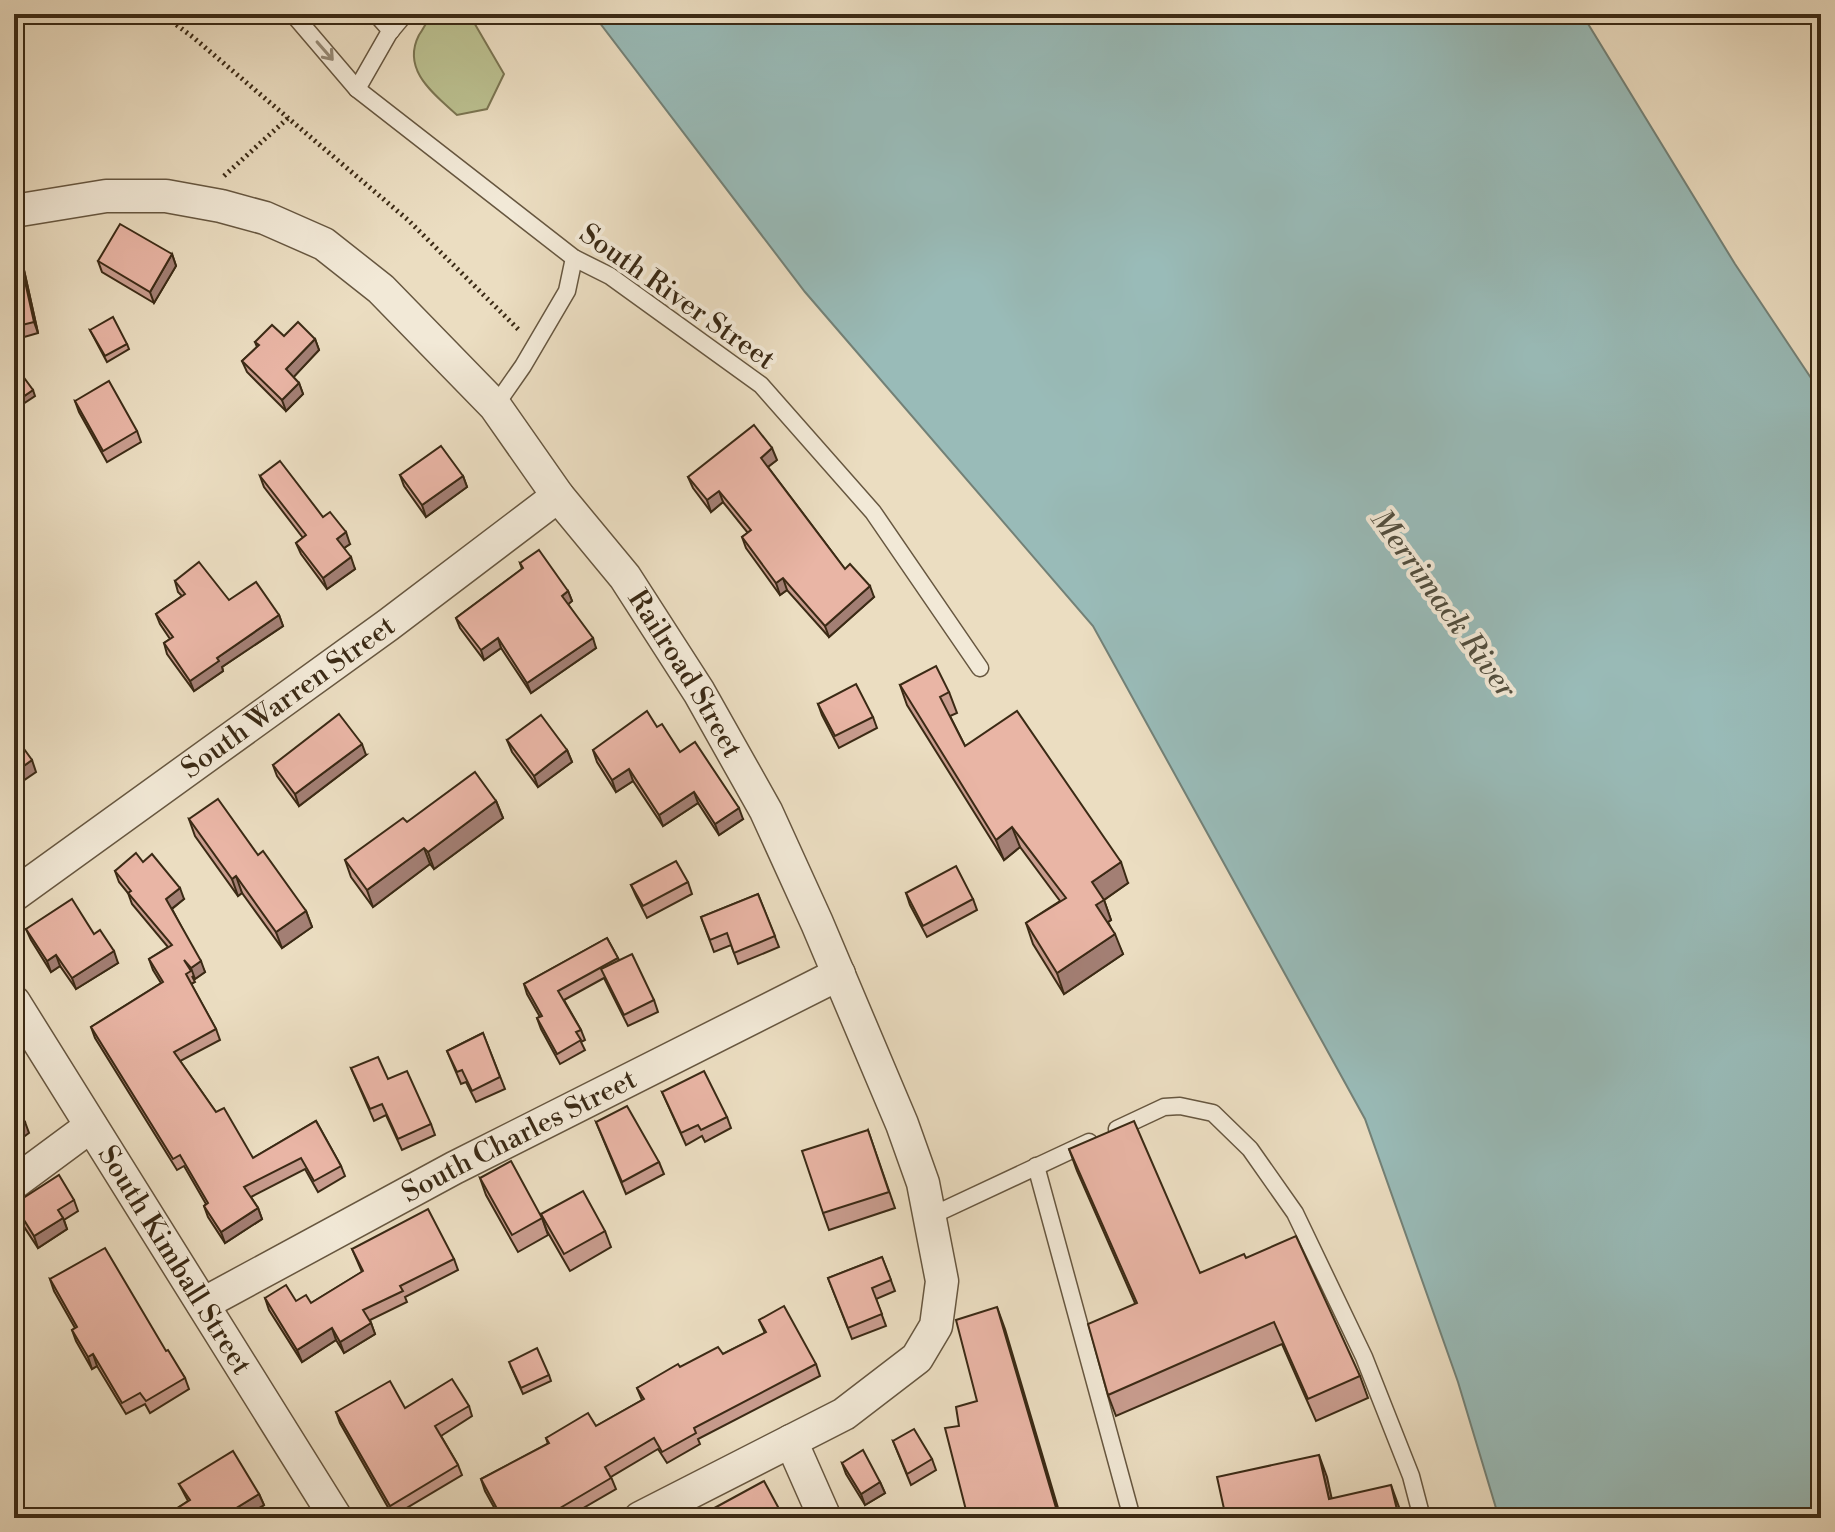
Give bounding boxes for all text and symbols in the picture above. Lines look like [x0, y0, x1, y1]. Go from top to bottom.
one-way arrow [316, 41, 334, 61]
street label: South River Street [573, 217, 782, 378]
water label: Merrimack River [1362, 502, 1525, 707]
street label: Railroad Street [620, 583, 750, 764]
street label: South Warren Street [174, 608, 402, 786]
street label: South Charles Street [396, 1061, 642, 1211]
street label: South Kimball Street [90, 1139, 260, 1381]

